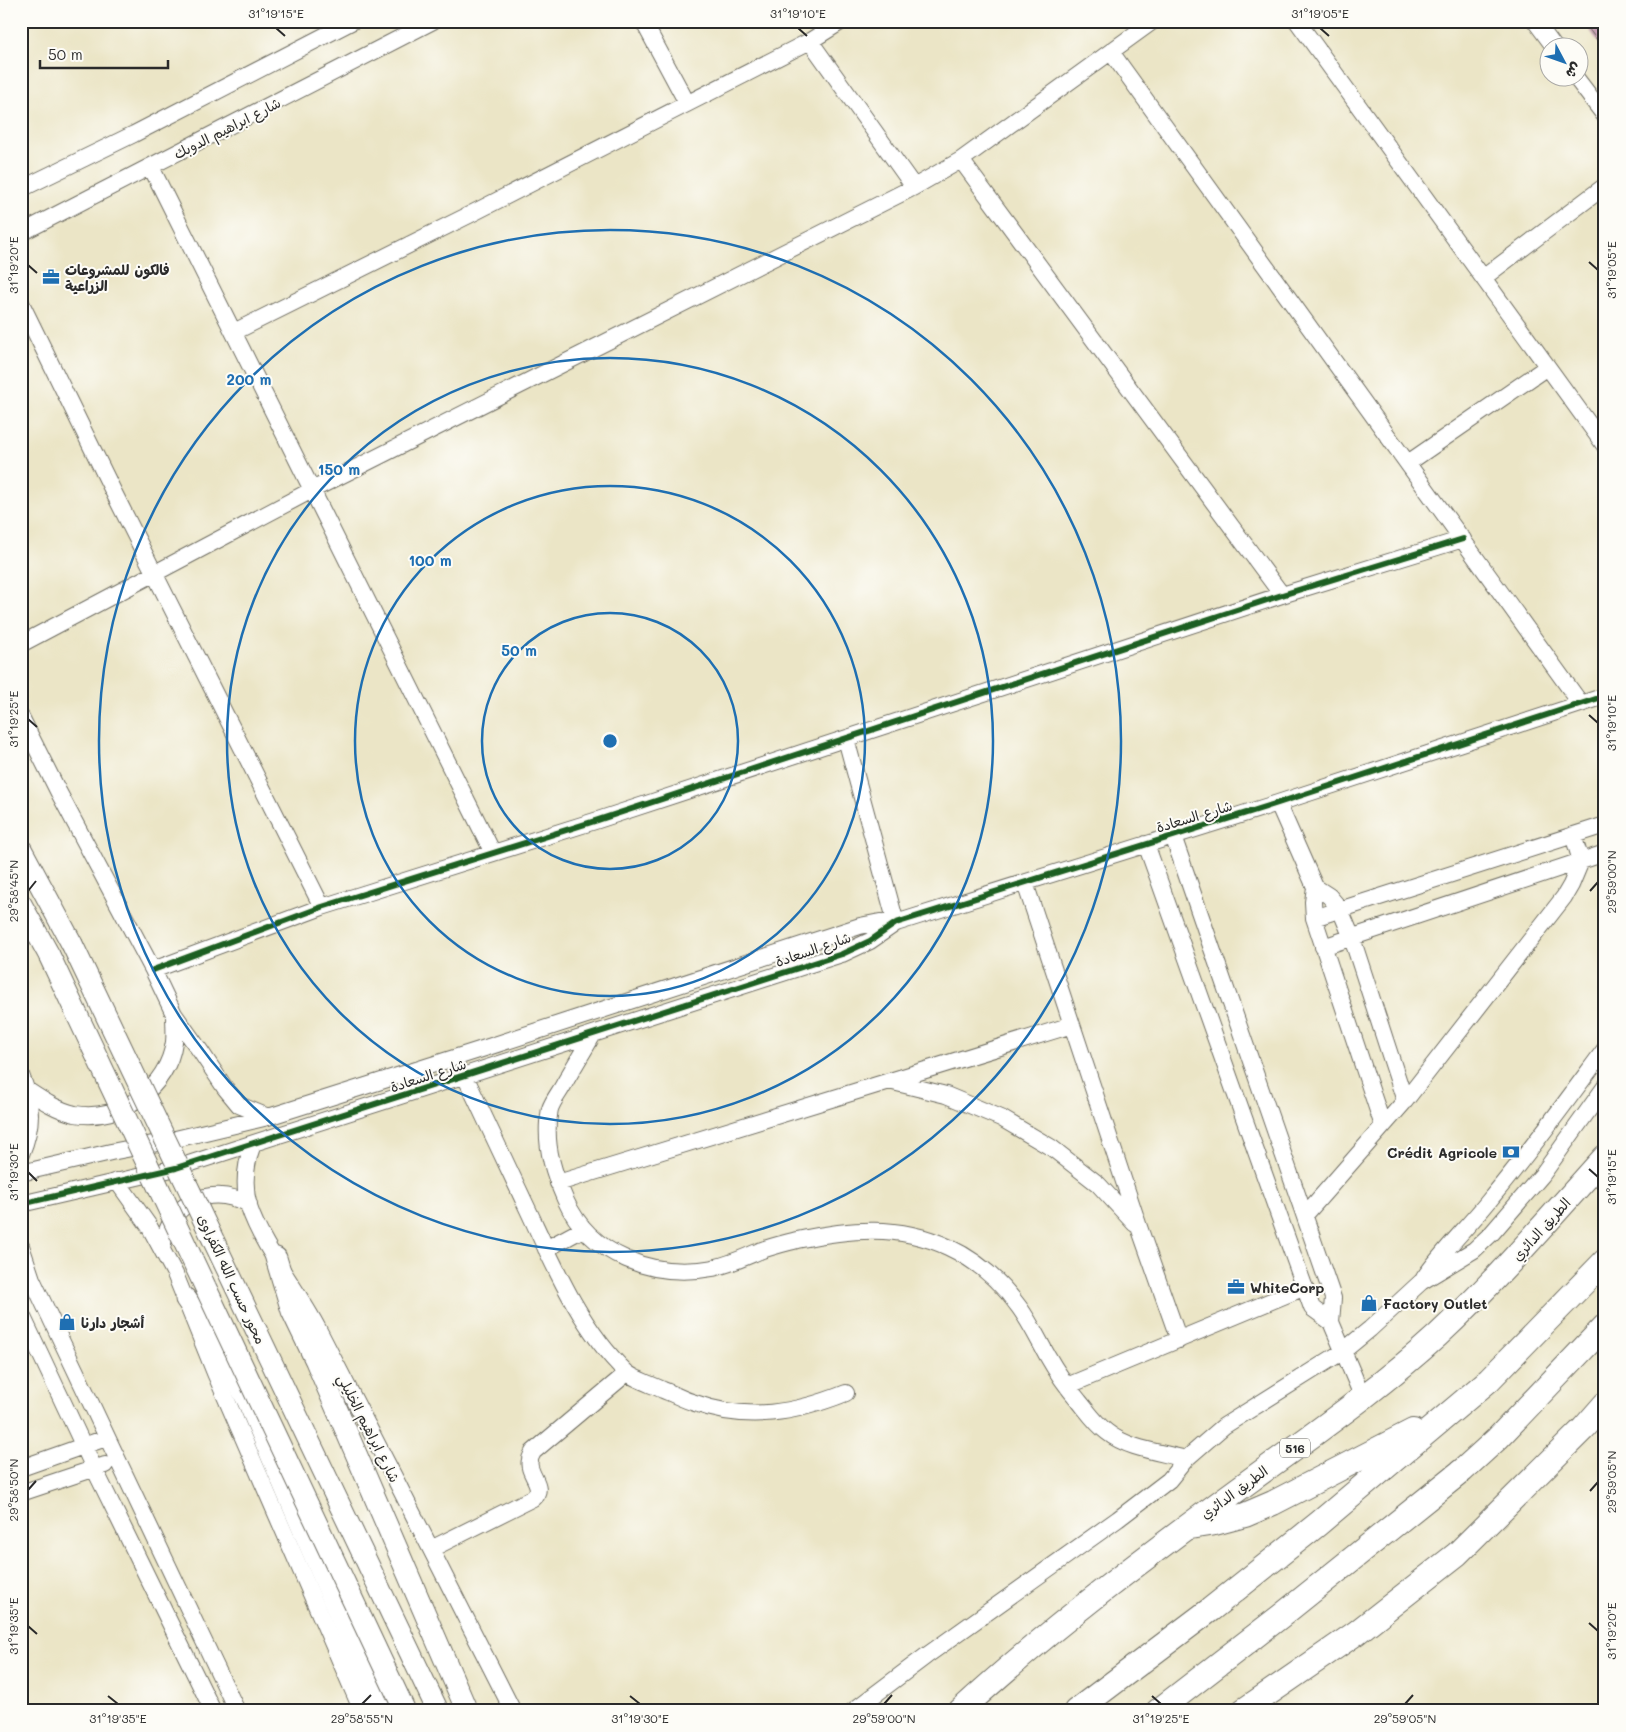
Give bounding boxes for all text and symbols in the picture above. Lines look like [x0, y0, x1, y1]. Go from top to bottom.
text: 31°19'15"E [248, 5, 304, 21]
text: 31°19'10"E [770, 5, 826, 21]
text: 31°19'05"E [1291, 5, 1349, 21]
scale bar [40, 38, 168, 70]
north arrow [1538, 38, 1588, 88]
text: 50 m [48, 44, 83, 64]
text: ش [1562, 59, 1586, 83]
street label: شارع ابراهيم الدوبك [170, 93, 285, 165]
text: 31°19'20"E [5, 236, 21, 294]
text: 31°19'05"E [1603, 241, 1619, 299]
place label: فالكون للمشروعات الزراعية [65, 260, 170, 295]
office icon: فالكون للمشروعات الزراعية [41, 267, 61, 287]
text: 200 m [227, 369, 272, 389]
text: 150 m [318, 459, 360, 479]
text: 100 m [408, 550, 452, 570]
text: 50 m [501, 640, 537, 660]
text: 31°19'25"E [5, 690, 21, 747]
text: 31°19'10"E [1603, 695, 1619, 751]
centre of rings [601, 732, 619, 750]
street label: شارع السعادة [1153, 795, 1235, 838]
text: 29°59'00"N [1603, 850, 1619, 914]
text: 29°58'45"N [5, 860, 21, 922]
street label: شارع السعادة [773, 927, 854, 972]
street label: شارع السعادة [388, 1054, 469, 1097]
bank icon: Crédit Agricole [1501, 1142, 1521, 1162]
text: 31°19'30"E [5, 1143, 21, 1201]
place label: Crédit Agricole [1387, 1143, 1497, 1162]
text: 31°19'15"E [1603, 1149, 1619, 1205]
street label: الطريق الدائري [1508, 1193, 1576, 1266]
street label: محور حسب الله الكفراوى [194, 1211, 270, 1347]
office icon: WhiteCorp [1226, 1277, 1246, 1297]
place label: WhiteCorp [1250, 1278, 1325, 1297]
shop icon: Factory Outlet [1359, 1293, 1379, 1313]
place label: Factory Outlet [1383, 1294, 1488, 1313]
shop icon: أشجار دارنا [57, 1312, 77, 1332]
place label: أشجار دارنا [81, 1313, 144, 1332]
street label: شارع ابراهيم الخليلي [330, 1371, 405, 1487]
road number: 516 [1280, 1439, 1310, 1458]
text: 29°59'05"N [1603, 1451, 1619, 1513]
text: 29°58'50"N [5, 1459, 21, 1521]
street label: الطريق الدائري [1196, 1461, 1273, 1524]
text: 31°19'35"E [5, 1597, 21, 1655]
text: 31°19'20"E [1603, 1602, 1619, 1660]
text: 31°19'35"E [89, 1710, 147, 1726]
text: 29°58'55"N [331, 1710, 393, 1726]
text: 31°19'30"E [611, 1710, 669, 1726]
text: 29°59'00"N [852, 1710, 916, 1726]
text: 31°19'25"E [1133, 1710, 1190, 1726]
text: 29°59'05"N [1374, 1710, 1436, 1726]

